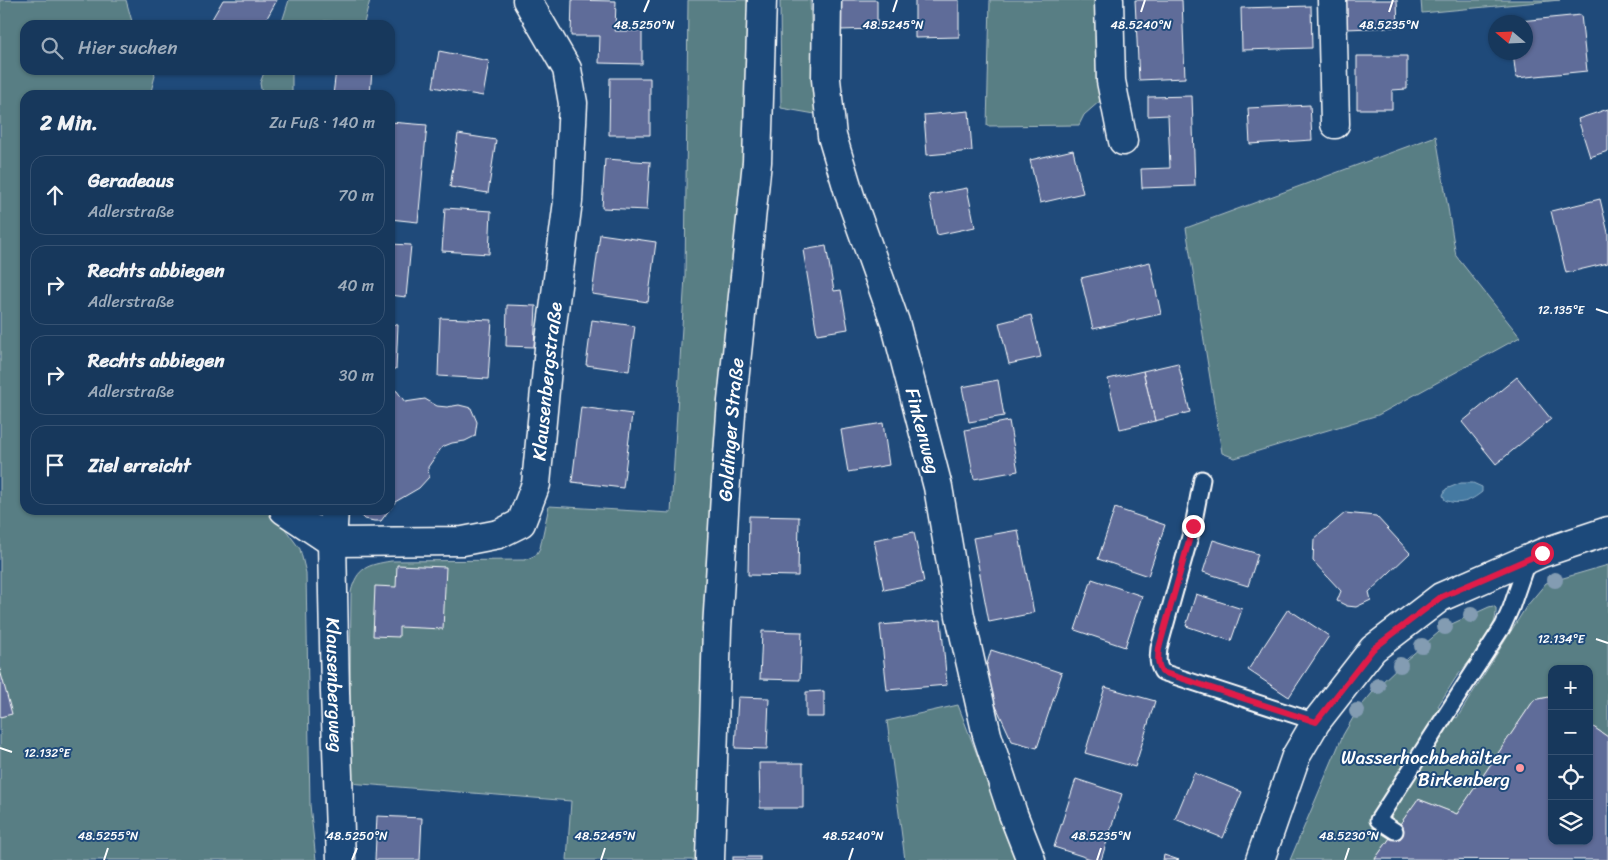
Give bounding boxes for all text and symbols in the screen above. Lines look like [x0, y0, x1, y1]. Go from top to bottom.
text: 48.5250°N [614, 14, 675, 36]
text: 48.5245°N [863, 14, 924, 36]
text: 48.5240°N [1110, 14, 1172, 36]
text: 48.5235°N [1359, 14, 1420, 36]
north arrow [1488, 15, 1533, 60]
search box [20, 20, 395, 75]
text: Hier suchen [78, 31, 178, 64]
icon: search [38, 34, 66, 62]
text: 2 Min. [40, 104, 98, 142]
text: Zu Fuß · 140 m [269, 108, 375, 137]
text: Geradeaus [88, 164, 174, 197]
icon: ahead [41, 181, 69, 209]
text: 70 m [338, 181, 374, 210]
text: Adlerstraße [88, 197, 174, 226]
text: Rechts abbiegen [88, 254, 225, 287]
icon: right [41, 271, 69, 299]
text: 40 m [337, 271, 374, 300]
text: Adlerstraße [88, 287, 174, 316]
text: 12.135°E [1538, 299, 1586, 321]
street label: Klausenbergstraße [522, 300, 572, 462]
text: Rechts abbiegen [88, 344, 225, 377]
street label: Goldinger Straße [709, 356, 753, 502]
icon: right [41, 361, 69, 389]
text: 30 m [339, 361, 374, 390]
text: Adlerstraße [88, 377, 174, 406]
street label: Finkenweg [896, 384, 950, 478]
text: Ziel erreicht [88, 449, 191, 482]
icon: arrive [41, 451, 69, 479]
route end [1182, 515, 1205, 538]
route start [1531, 542, 1554, 565]
street label: Klausenbergweg [317, 617, 353, 753]
text: 12.134°E [1538, 628, 1586, 650]
map controls [1548, 665, 1593, 845]
button: + [1548, 665, 1593, 710]
button: − [1548, 710, 1593, 755]
place label: Wasserhochbehälter Birkenberg [1341, 741, 1511, 796]
text: 12.132°E [24, 742, 71, 764]
button: locate [1548, 755, 1593, 800]
marker: Wasserhochbehälter Birkenberg [1514, 762, 1526, 774]
button: layers [1548, 800, 1593, 845]
text: 48.5255°N [78, 825, 139, 847]
text: 48.5250°N [327, 825, 388, 847]
text: 48.5245°N [575, 825, 636, 847]
text: 48.5240°N [822, 825, 884, 847]
text: 48.5235°N [1071, 825, 1132, 847]
text: 48.5230°N [1319, 825, 1380, 847]

